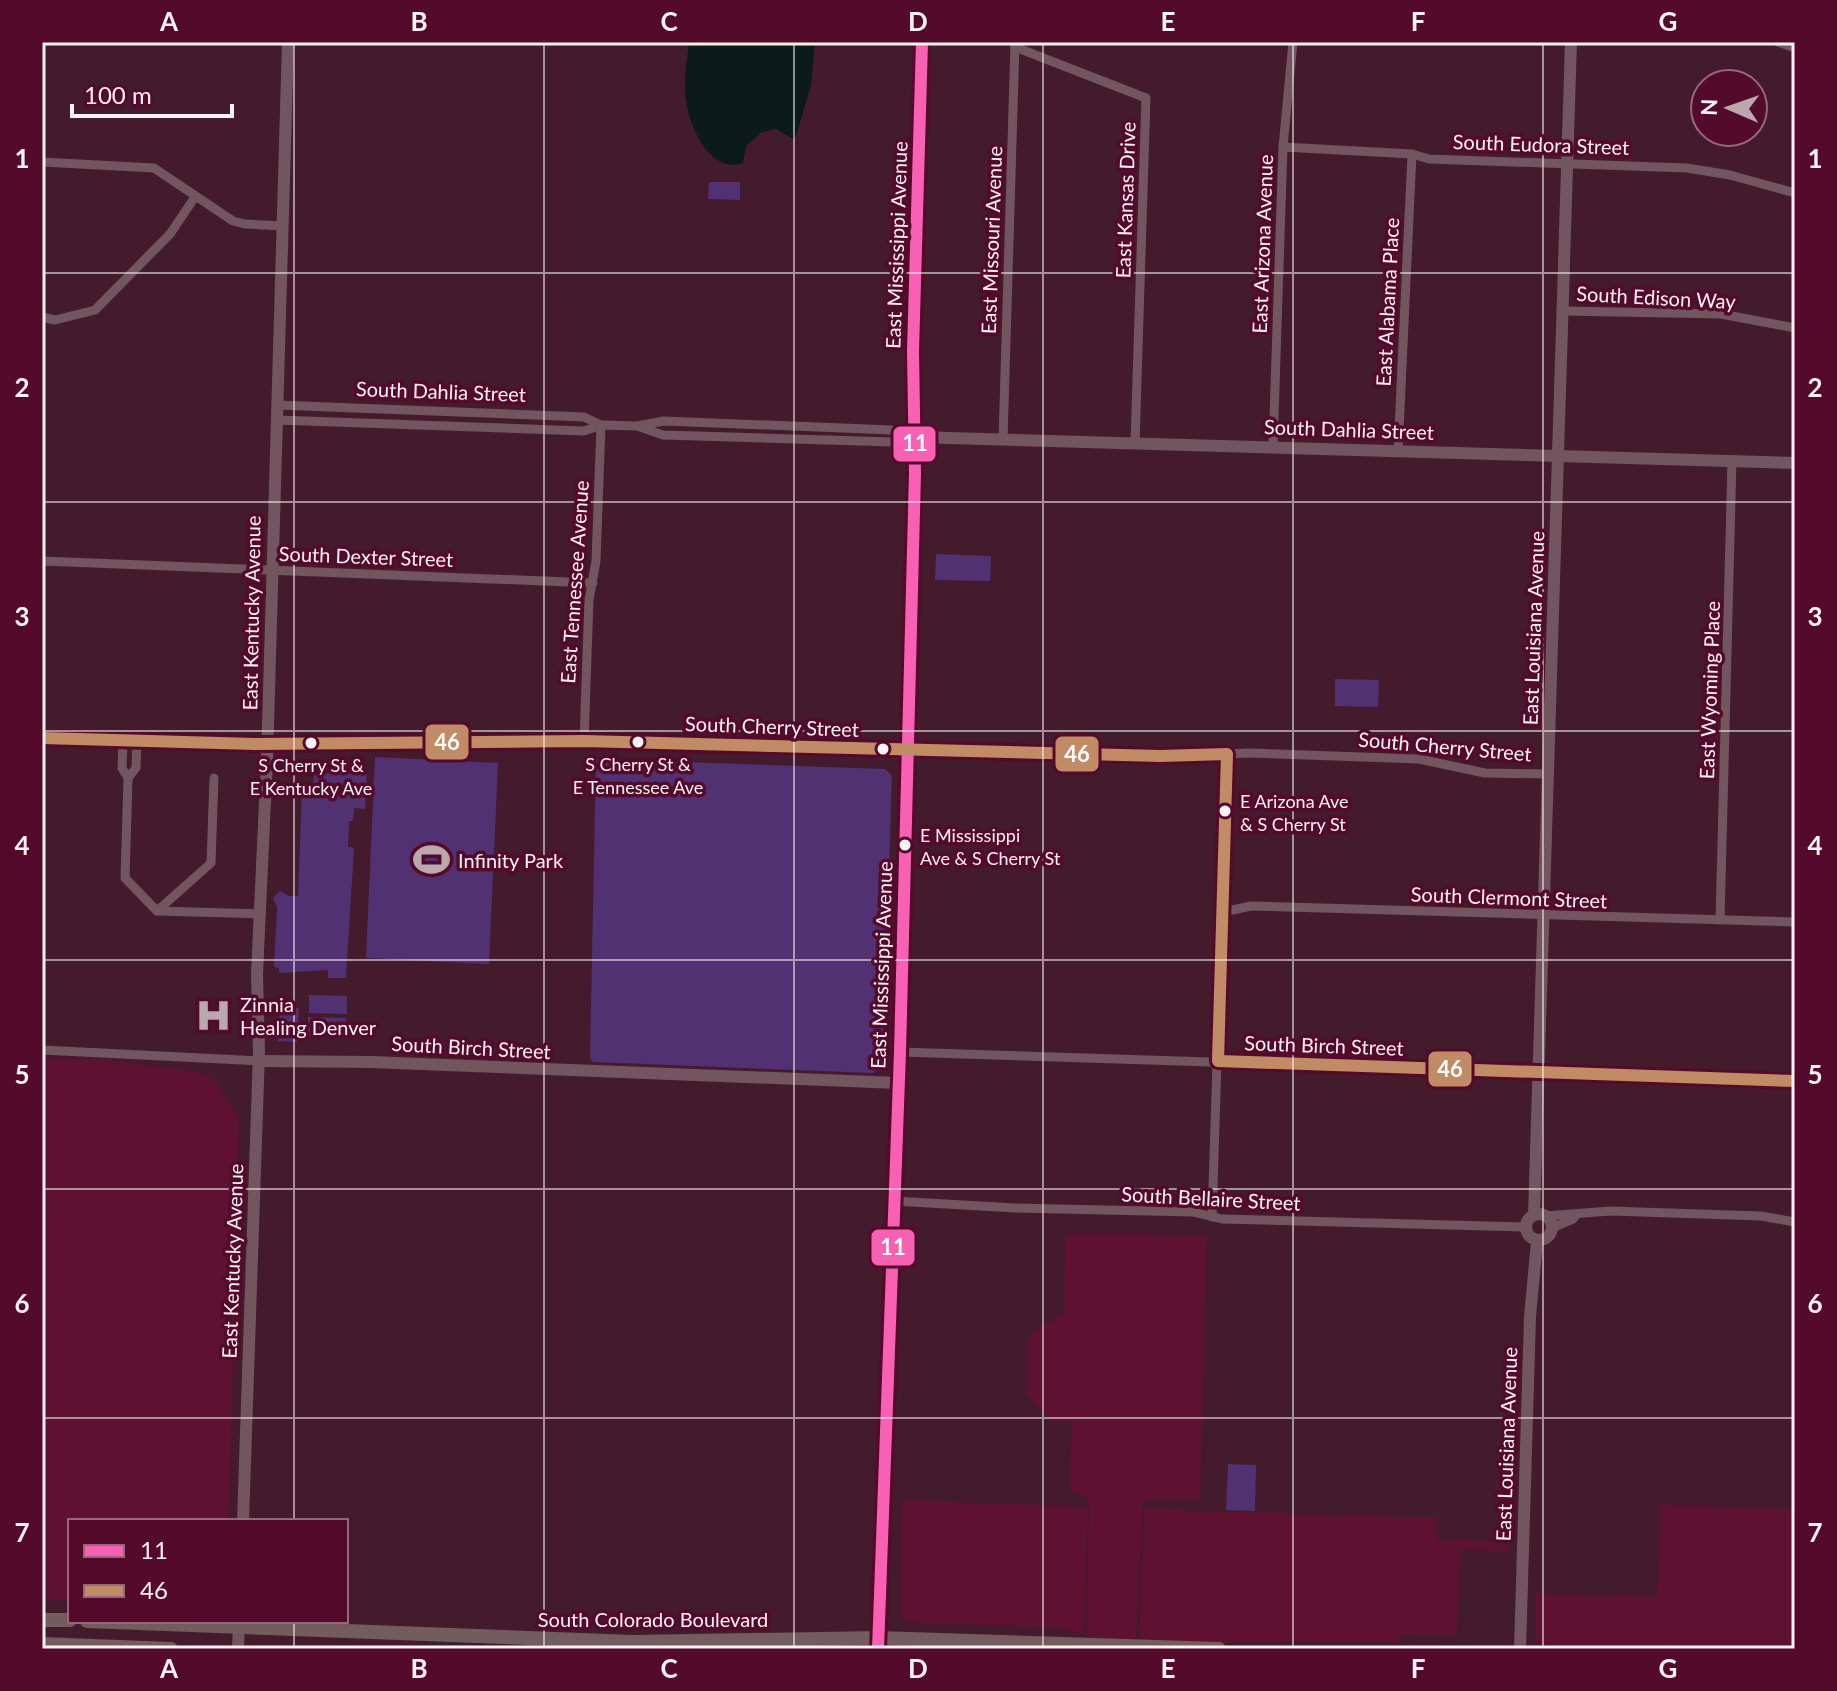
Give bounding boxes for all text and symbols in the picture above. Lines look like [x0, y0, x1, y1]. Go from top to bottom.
text: A [159, 5, 179, 37]
text: B [410, 5, 428, 37]
text: C [660, 5, 678, 37]
text: D [908, 5, 928, 37]
text: E [1161, 5, 1175, 37]
text: F [1411, 5, 1425, 37]
text: G [1659, 5, 1677, 37]
scale bar [72, 68, 232, 118]
north arrow [1689, 68, 1769, 148]
text: 100 m [84, 80, 152, 109]
text: N [1695, 98, 1722, 116]
street label: East Kansas Drive [1110, 121, 1140, 279]
street label: South Eudora Street [1452, 129, 1630, 159]
street label: East Mississippi Avenue [880, 141, 912, 349]
text: 1 [14, 142, 30, 174]
text: 1 [1807, 142, 1823, 174]
street label: East Missouri Avenue [976, 146, 1006, 334]
street label: East Arizona Avenue [1247, 154, 1277, 334]
street label: East Alabama Place [1371, 217, 1403, 387]
street label: South Edison Way [1576, 281, 1737, 313]
text: 2 [14, 371, 30, 403]
text: 2 [1807, 371, 1823, 403]
street label: South Dahlia Street [356, 376, 526, 406]
street label: South Dahlia Street [1264, 414, 1434, 444]
line badge: 11 [892, 425, 937, 463]
text: 11 [902, 429, 928, 456]
street label: East Tennessee Avenue [555, 480, 593, 684]
street label: East Kentucky Avenue [237, 515, 265, 711]
street label: East Louisiana Avenue [1518, 530, 1548, 726]
street label: South Dexter Street [278, 541, 454, 571]
text: 3 [14, 600, 30, 632]
street label: East Wyoming Place [1694, 600, 1724, 780]
text: 3 [1807, 600, 1823, 632]
street label: South Cherry Street [685, 711, 859, 741]
line badge: 46 [424, 723, 470, 761]
street label: South Cherry Street [1357, 726, 1533, 766]
text: 46 [434, 728, 460, 755]
marker: S Cherry St & E Tennessee Ave [630, 734, 646, 750]
marker: S Cherry St & E Kentucky Ave [303, 735, 319, 751]
line badge: 46 [1054, 735, 1100, 773]
text: 46 [1064, 740, 1090, 767]
unlabelled marker [875, 741, 891, 757]
place label: S Cherry St & E Tennessee Ave [573, 753, 703, 798]
place label: S Cherry St & E Kentucky Ave [250, 754, 372, 799]
place label: E Arizona Ave & S Cherry St [1240, 790, 1349, 835]
marker: E Arizona Ave & S Cherry St [1217, 803, 1233, 819]
place label: E Mississippi Ave & S Cherry St [920, 824, 1061, 869]
text: 4 [14, 829, 30, 861]
text: 4 [1807, 829, 1823, 861]
marker: E Mississippi Ave & S Cherry St [897, 837, 913, 853]
sports icon: Infinity Park [413, 841, 451, 879]
place label: Infinity Park [458, 848, 564, 872]
street label: East Mississippi Avenue [865, 861, 897, 1069]
street label: South Clermont Street [1410, 882, 1608, 912]
place label: Zinnia Healing Denver [240, 992, 377, 1039]
hospital icon: Zinnia Healing Denver [195, 996, 233, 1034]
street label: South Birch Street [1244, 1030, 1404, 1060]
street label: South Birch Street [391, 1031, 551, 1063]
line badge: 46 [1427, 1050, 1473, 1088]
text: 46 [1437, 1055, 1463, 1082]
text: 5 [14, 1058, 30, 1090]
text: 5 [1807, 1058, 1823, 1090]
street label: East Kentucky Avenue [217, 1163, 247, 1359]
street label: South Bellaire Street [1121, 1181, 1301, 1215]
line badge: 11 [870, 1228, 916, 1267]
text: 11 [880, 1233, 906, 1260]
text: 6 [14, 1287, 30, 1319]
text: 6 [1807, 1287, 1823, 1319]
street label: East Louisiana Avenue [1491, 1346, 1521, 1542]
text: 7 [14, 1516, 30, 1548]
text: 7 [1807, 1516, 1823, 1548]
legend [68, 1519, 348, 1623]
text: 11 [140, 1535, 168, 1564]
text: 46 [140, 1575, 168, 1604]
street label: South Colorado Boulevard [538, 1607, 768, 1631]
text: A [159, 1652, 179, 1684]
text: B [410, 1652, 428, 1684]
text: C [660, 1652, 678, 1684]
text: D [908, 1652, 928, 1684]
text: E [1161, 1652, 1175, 1684]
text: F [1411, 1652, 1425, 1684]
text: G [1659, 1652, 1677, 1684]

